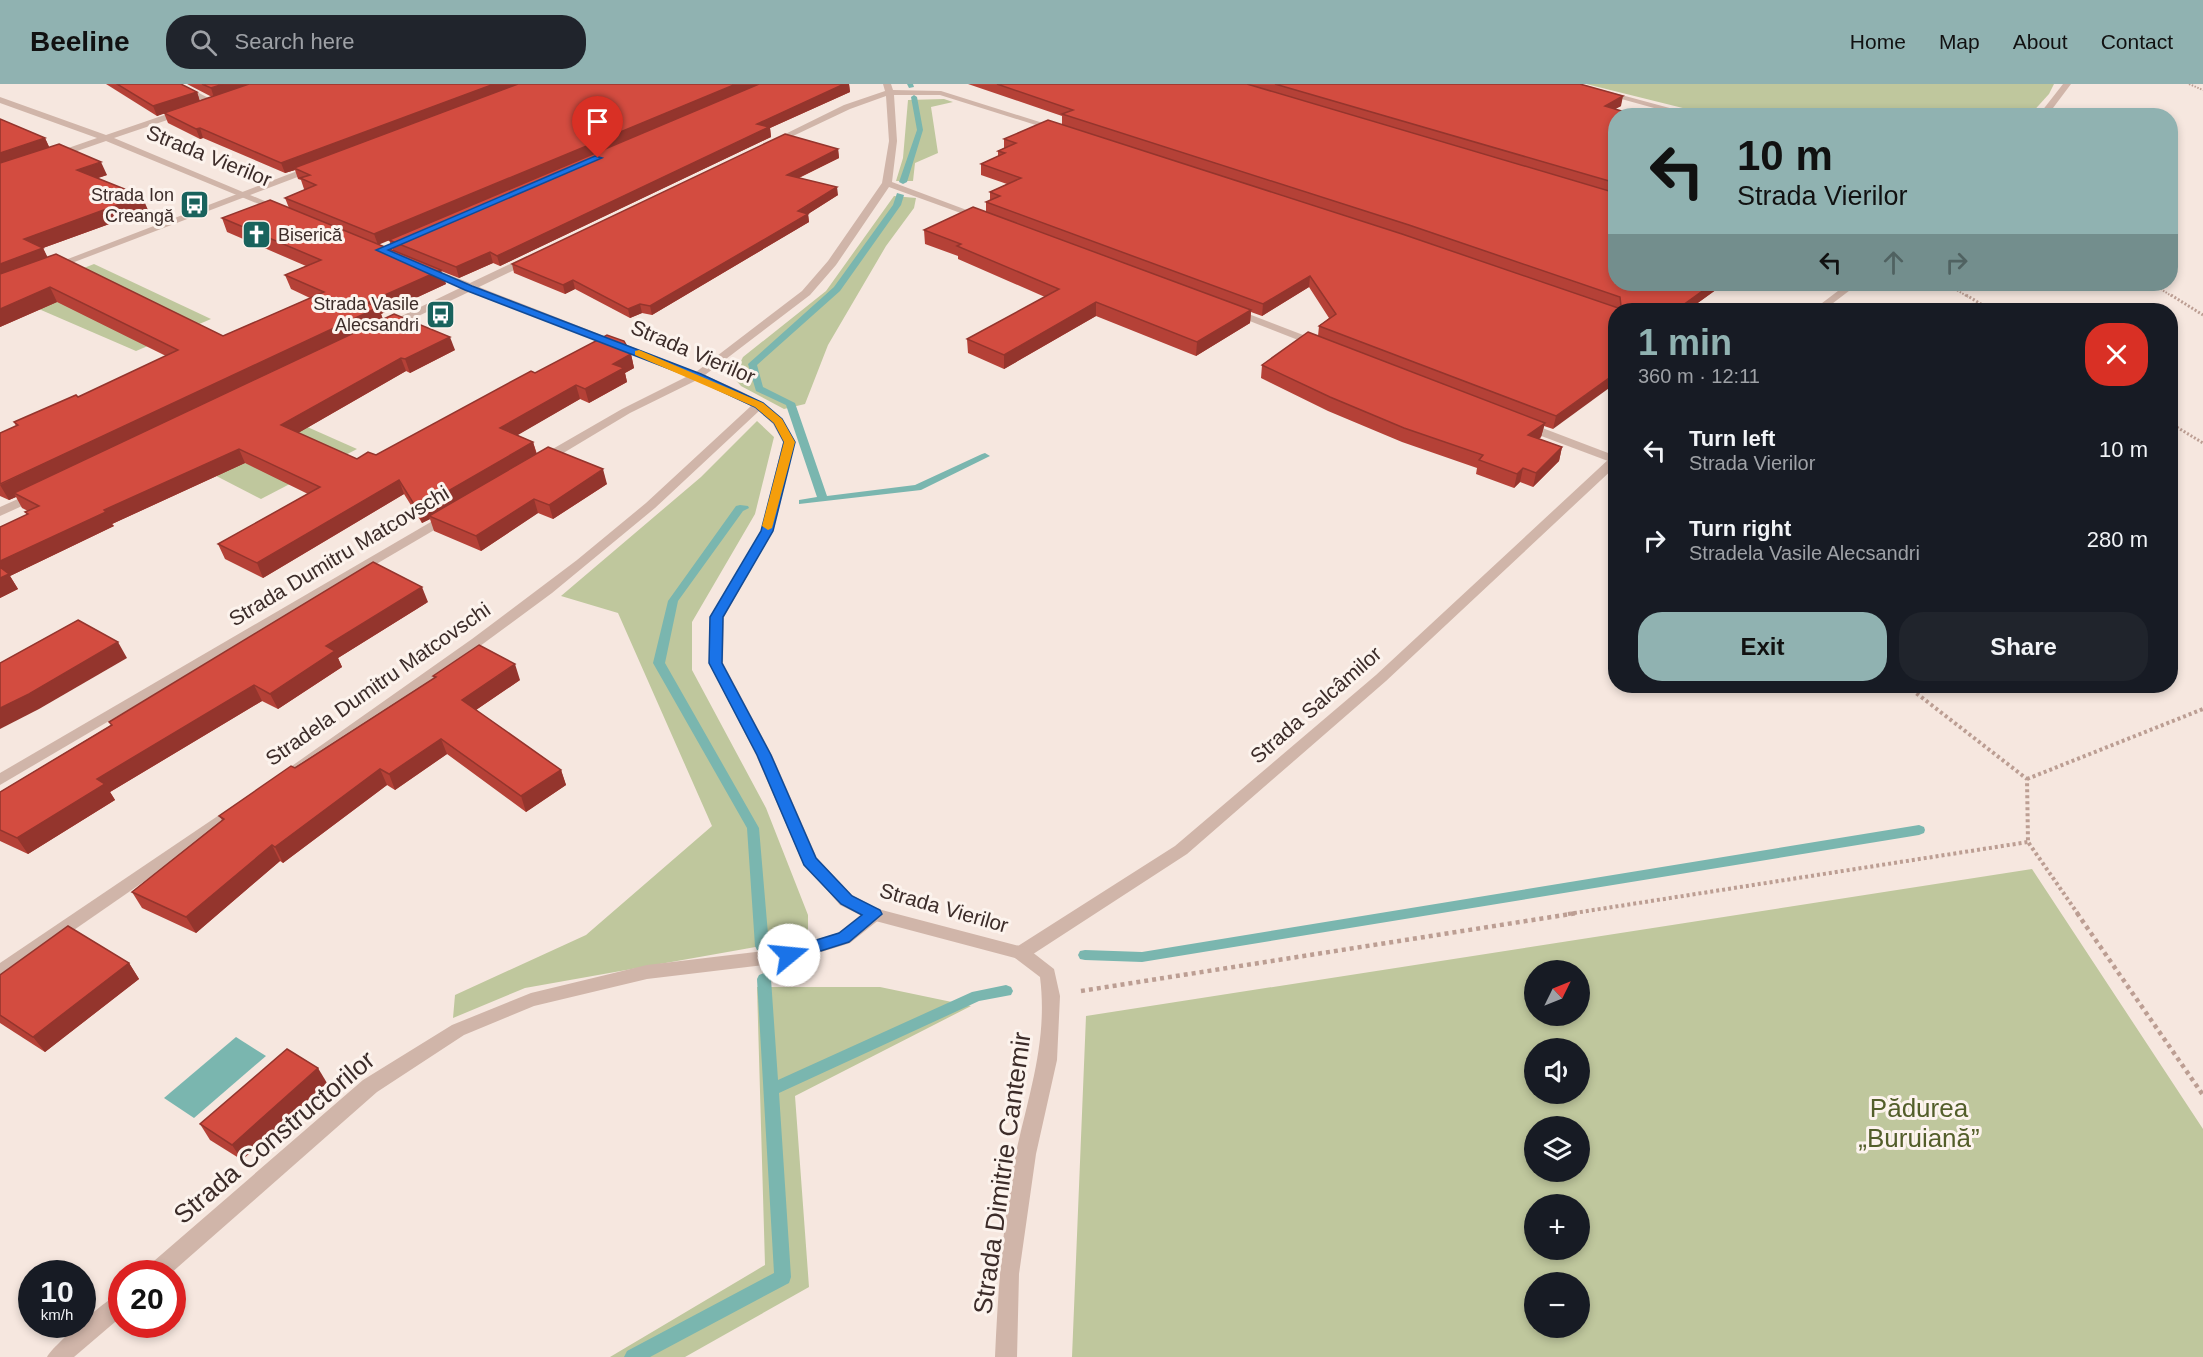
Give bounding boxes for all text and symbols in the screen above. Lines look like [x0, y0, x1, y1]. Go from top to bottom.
search box [166, 15, 586, 69]
text: Beeline [30, 26, 130, 57]
icon: search [187, 26, 220, 59]
text: Search here [235, 29, 354, 54]
text: Home [1850, 30, 1906, 53]
text: Map [1939, 30, 1980, 53]
text: About [2013, 30, 2068, 53]
text: Contact [2101, 30, 2173, 53]
pin [572, 96, 623, 158]
icon: arrive [581, 105, 614, 138]
street label: Strada Vierilor [143, 120, 275, 191]
icon: left [1638, 132, 1716, 210]
text: 10 m [1737, 132, 1833, 179]
text: Strada Vierilor [1737, 181, 1908, 211]
place label: Strada Ion Creangă [91, 185, 175, 226]
bus stop icon: Strada Ion Creangă [179, 189, 211, 221]
church icon: Biserică [241, 219, 273, 251]
place label: Biserică [278, 225, 343, 245]
icon: left [1814, 246, 1847, 279]
icon: ahead [1877, 246, 1910, 279]
icon: right [1940, 246, 1973, 279]
place label: Strada Vasile Alecsandri [313, 294, 419, 335]
bus stop icon: Strada Vasile Alecsandri [424, 298, 456, 330]
street label: Strada Vierilor [628, 315, 759, 388]
text: 1 min [1638, 322, 1732, 363]
button: close [2085, 323, 2148, 386]
text: 360 m · 12:11 [1638, 365, 1760, 387]
text: Turn left [1689, 426, 1775, 451]
icon: left [1638, 434, 1671, 467]
text: 10 m [2099, 437, 2148, 462]
text: Strada Vierilor [1689, 452, 1815, 474]
street label: Strada Dumitru Matcovschi [225, 481, 453, 630]
text: Turn right [1689, 516, 1791, 541]
icon: right [1638, 524, 1671, 557]
text: 280 m [2087, 527, 2148, 552]
text: Stradela Vasile Alecsandri [1689, 542, 1920, 564]
street label: Stradela Dumitru Matcovschi [261, 597, 494, 770]
button: Exit [1638, 612, 1887, 681]
button: Share [1899, 612, 2148, 681]
street label: Strada Salcâmilor [1246, 642, 1386, 768]
street label: Strada Vierilor [877, 878, 1011, 937]
position arrow [757, 923, 821, 987]
north arrow [1524, 960, 1590, 1026]
map controls [1524, 960, 1590, 1338]
street label: Strada Dimitrie Cantemir [967, 1030, 1037, 1316]
button: sound [1524, 1038, 1590, 1104]
street label: Strada Constructorilor [167, 1044, 381, 1230]
park label: Pădurea „Buruiană” [1858, 1093, 1980, 1153]
button: layers [1524, 1116, 1590, 1182]
button: + [1524, 1194, 1590, 1260]
speed limit sign: 20 [108, 1260, 186, 1338]
button: − [1524, 1272, 1590, 1338]
text: 10 [40, 1275, 74, 1308]
text: km/h [41, 1306, 73, 1323]

